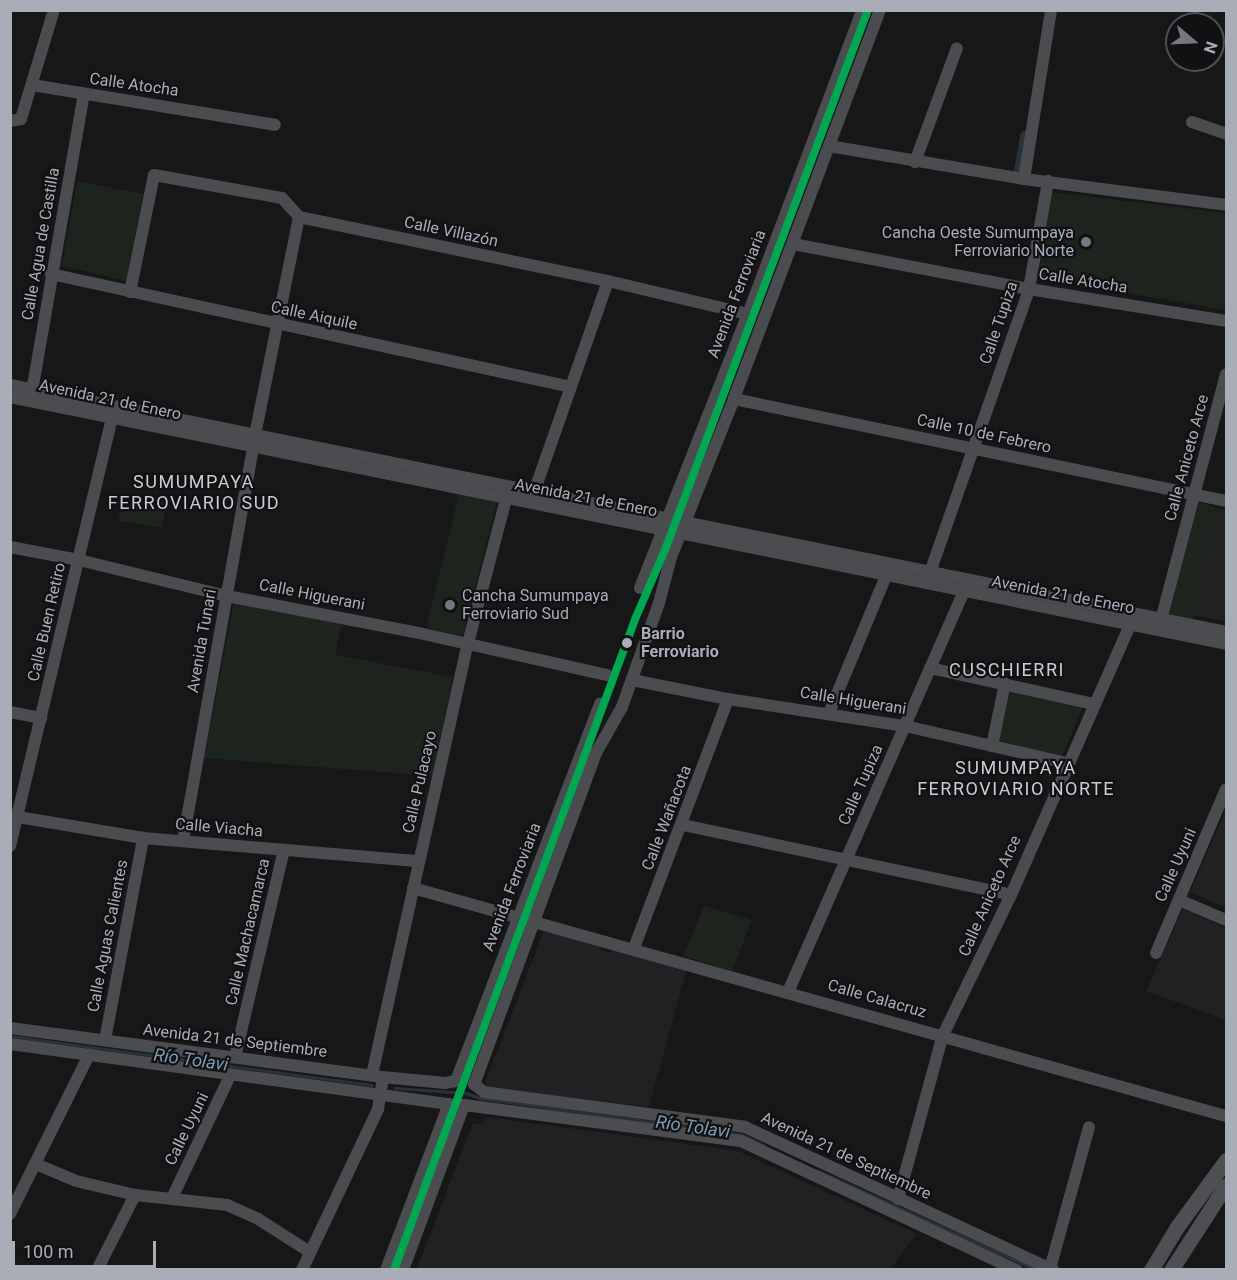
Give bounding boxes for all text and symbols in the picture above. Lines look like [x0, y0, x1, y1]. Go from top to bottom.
north arrow [1165, 12, 1225, 72]
text: N [1200, 39, 1221, 56]
street label: Calle Atocha [88, 69, 180, 101]
street label: Calle Agua de Castilla [18, 166, 64, 322]
street label: Calle Villazón [402, 213, 500, 251]
place label: Cancha Oeste Sumumpaya Ferroviario Norte [882, 223, 1074, 261]
street label: Avenida Ferroviaria [704, 227, 770, 361]
marker: Cancha Oeste Sumumpaya Ferroviario Norte [1079, 235, 1093, 249]
street label: Calle Atocha [1037, 264, 1129, 298]
street label: Calle Tupiza [976, 279, 1022, 367]
street label: Calle Aiquile [269, 297, 359, 335]
street label: Avenida 21 de Enero [37, 376, 183, 424]
street label: Calle Aniceto Arce [1161, 393, 1213, 523]
street label: Calle 10 de Febrero [915, 410, 1053, 458]
district label: SUMUMPAYA FERROVIARIO SUD [108, 472, 280, 514]
street label: Avenida 21 de Enero [513, 475, 659, 521]
street label: Calle Buen Retiro [24, 561, 70, 683]
street label: Avenida 21 de Enero [990, 572, 1136, 618]
street label: Calle Higuerani [257, 575, 367, 615]
place label: Cancha Sumumpaya Ferroviario Sud [462, 586, 609, 624]
street label: Avenida Tunari [183, 588, 221, 694]
marker: Cancha Sumumpaya Ferroviario Sud [443, 598, 457, 612]
place label: Barrio Ferroviario [641, 624, 719, 662]
marker: Barrio Ferroviario [618, 634, 636, 652]
district label: CUSCHIERRI [949, 659, 1065, 681]
street label: Calle Higuerani [798, 683, 908, 719]
street label: Calle Pulacayo [399, 729, 441, 835]
street label: Calle Tupiza [835, 742, 887, 828]
district label: SUMUMPAYA FERROVIARIO NORTE [917, 758, 1115, 800]
street label: Calle Wañacota [638, 763, 696, 873]
street label: Calle Viacha [174, 815, 264, 841]
street label: Avenida Ferroviaria [479, 820, 545, 954]
street label: Calle Uyuni [1151, 825, 1201, 905]
street label: Calle Aniceto Arce [955, 833, 1025, 959]
street label: Calle Machacamarca [222, 857, 274, 1007]
street label: Calle Aguas Calientes [84, 858, 132, 1014]
street label: Calle Calacruz [826, 976, 928, 1022]
street label: Avenida 21 de Septiembre [142, 1020, 328, 1062]
water label: Río Tolavi [152, 1044, 230, 1076]
street label: Calle Uyuni [161, 1089, 213, 1169]
street label: Avenida 21 de Septiembre [758, 1108, 934, 1204]
water label: Río Tolavi [654, 1111, 732, 1143]
scale bar [15, 1229, 159, 1267]
text: 100 m [23, 1241, 74, 1262]

